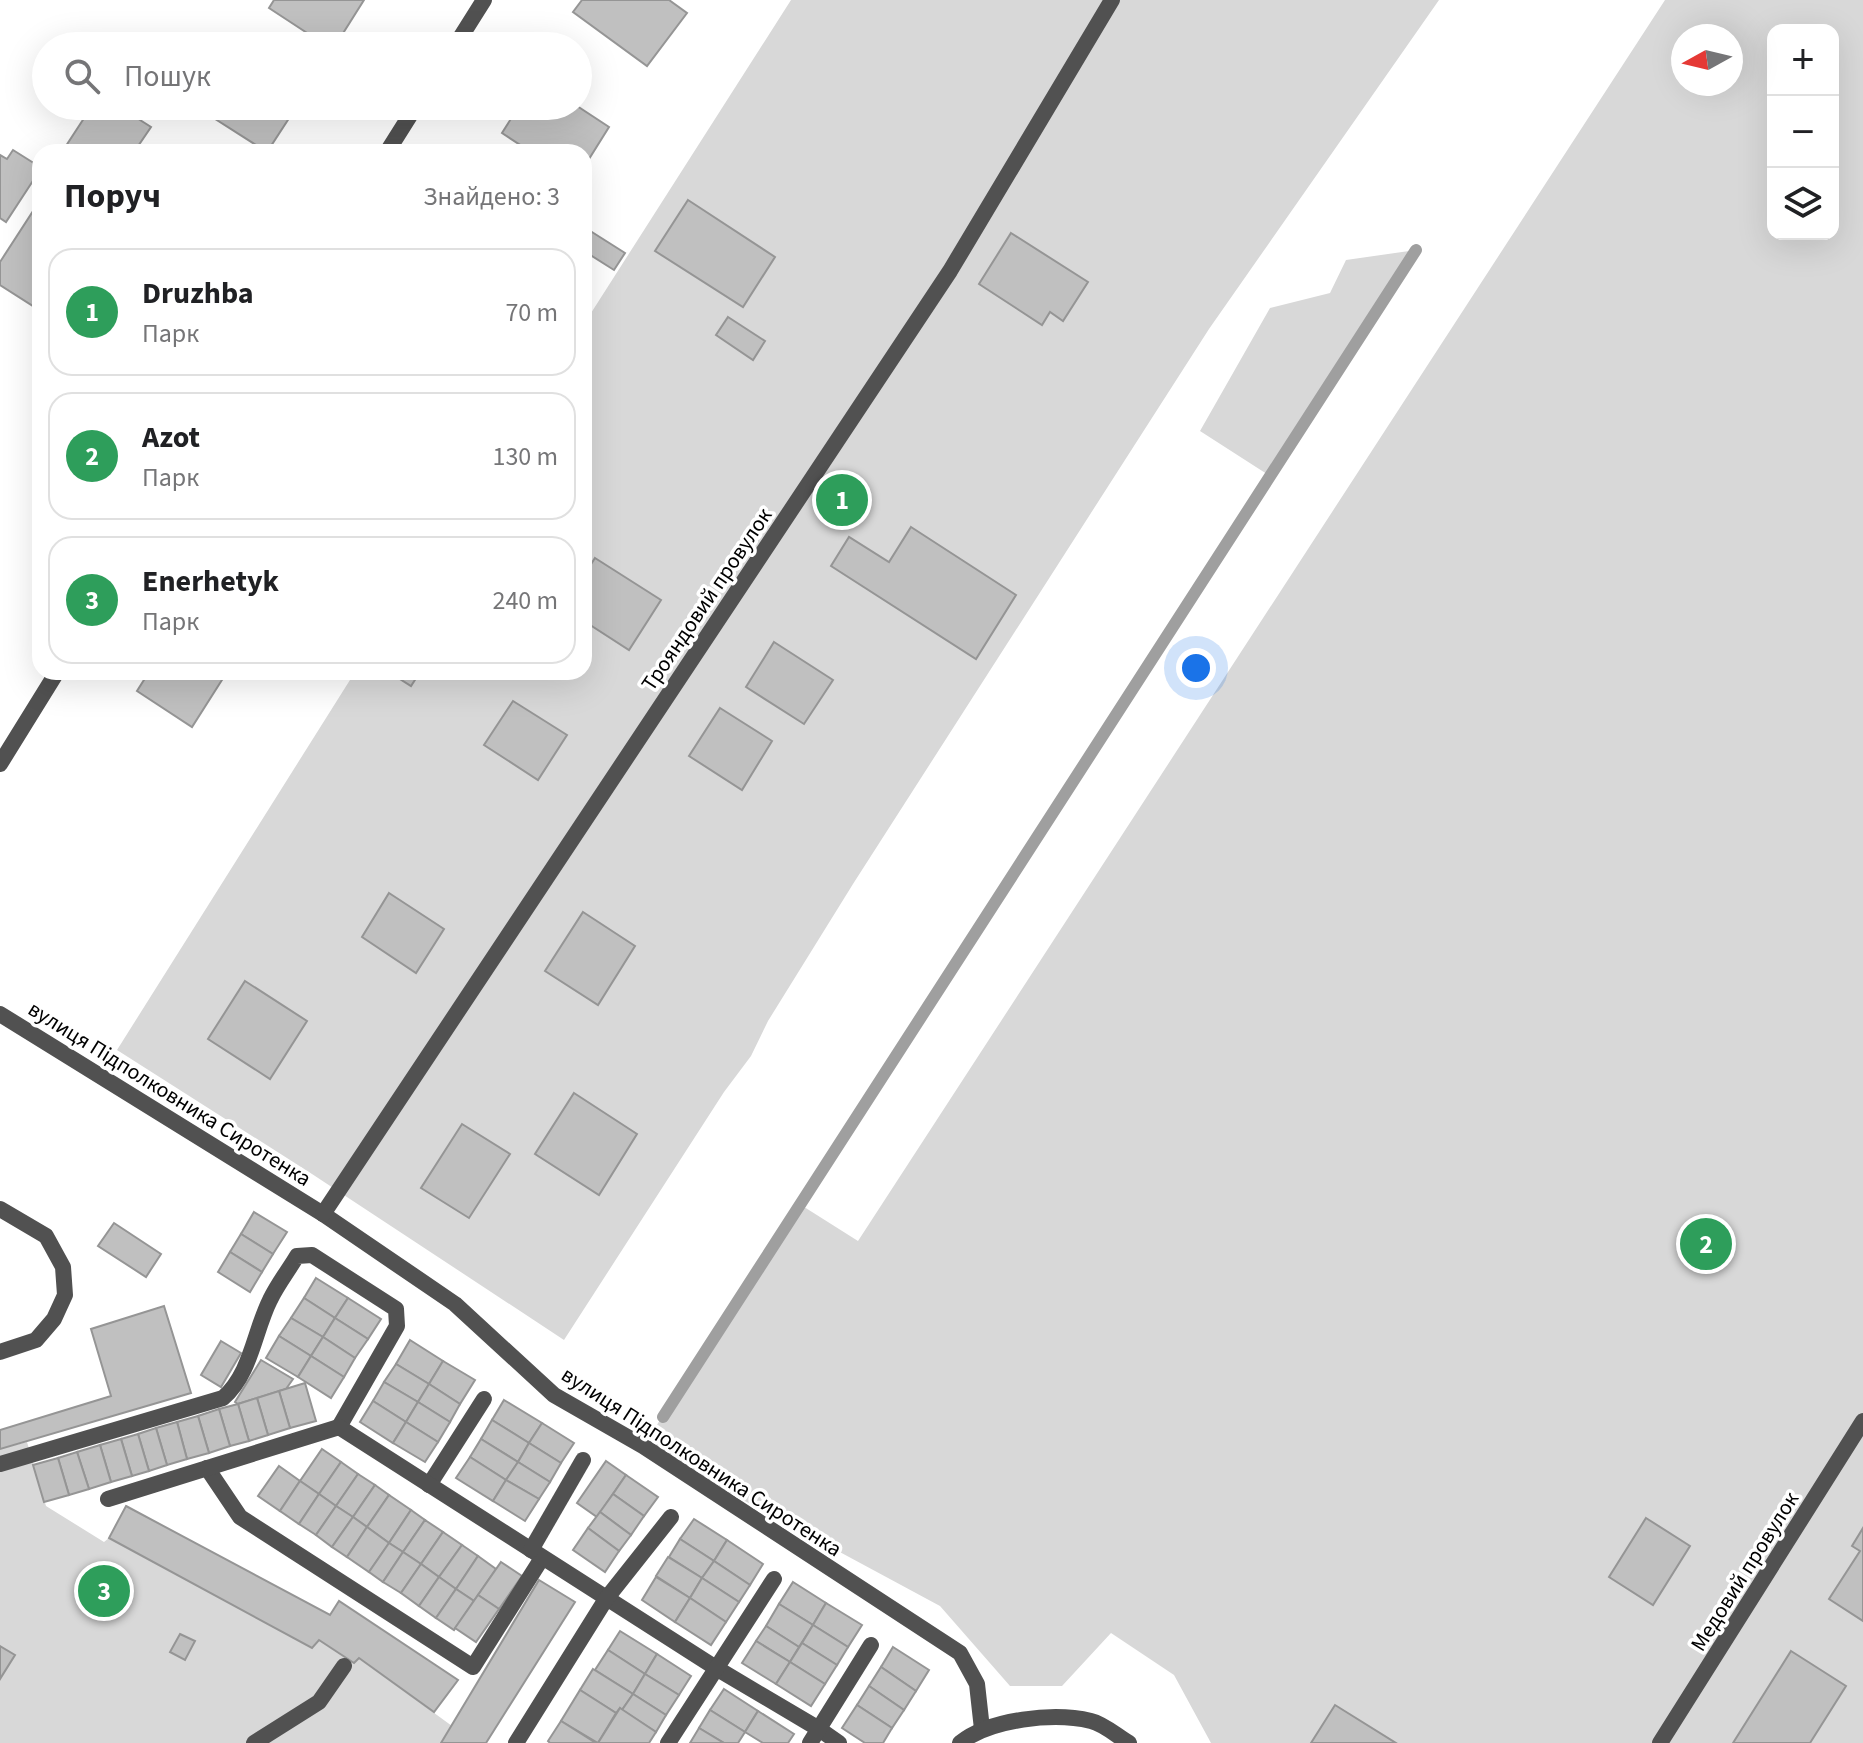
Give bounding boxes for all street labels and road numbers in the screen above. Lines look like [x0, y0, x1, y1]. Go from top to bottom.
street label: Трояндовий провулок [634, 502, 780, 697]
street label: вулиця Підполковника Сиротенка [22, 993, 317, 1194]
street label: вулиця Підполковника Сиротенка [555, 1359, 848, 1565]
street label: Медовий провулок [1683, 1485, 1807, 1658]

